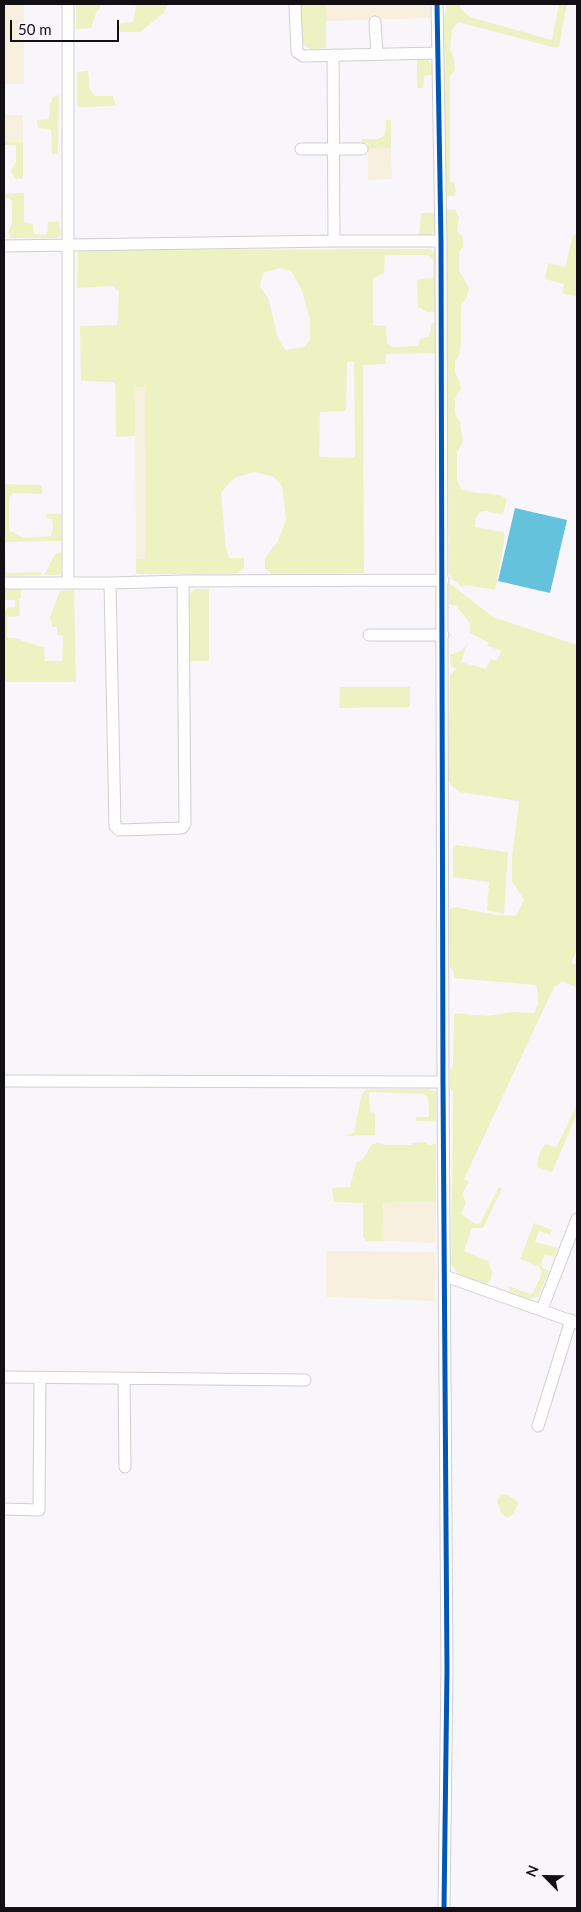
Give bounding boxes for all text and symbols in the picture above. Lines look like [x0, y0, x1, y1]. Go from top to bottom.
scale bar [12, 10, 121, 42]
text: 50 m [18, 20, 52, 38]
north arrow [521, 1852, 571, 1902]
text: N [522, 1863, 542, 1879]

